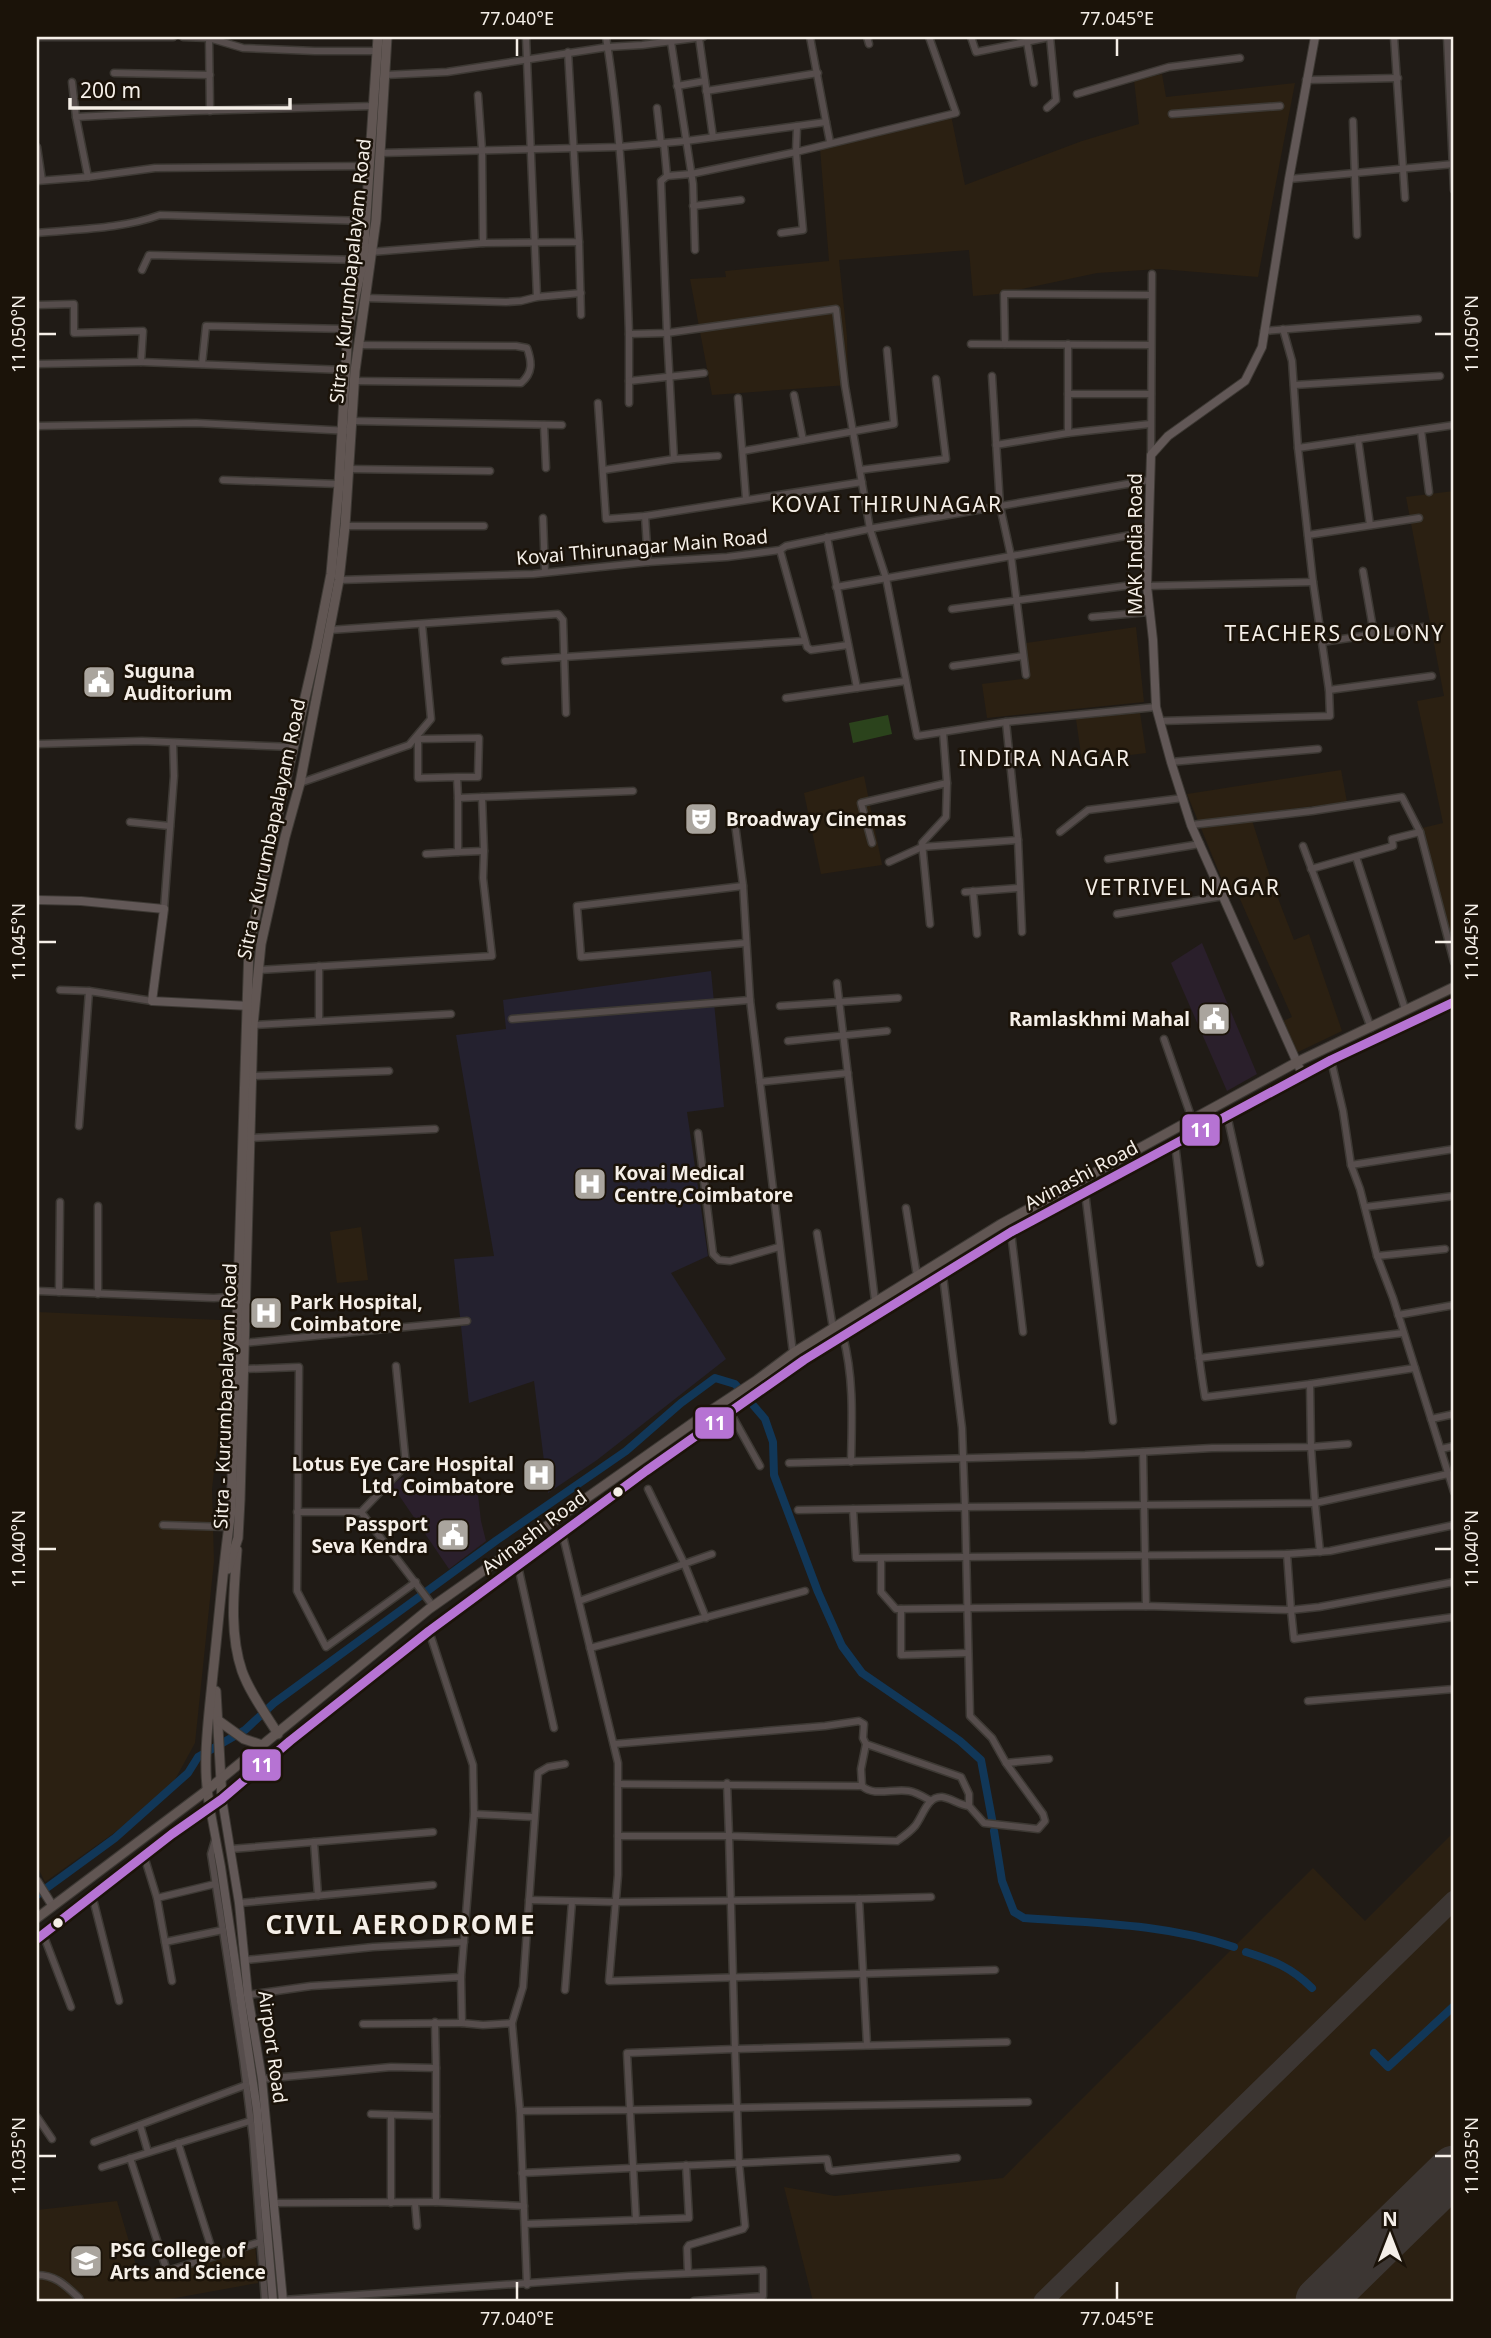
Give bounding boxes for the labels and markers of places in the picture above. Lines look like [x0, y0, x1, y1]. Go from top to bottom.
place label: Suguna Auditorium [124, 658, 232, 706]
public building icon: Suguna Auditorium [80, 663, 118, 701]
theatre icon: Broadway Cinemas [682, 800, 720, 838]
place label: Broadway Cinemas [726, 806, 906, 832]
public building icon: Ramlaskhmi Mahal [1195, 1000, 1233, 1038]
place label: Ramlaskhmi Mahal [1009, 1006, 1190, 1032]
place label: Kovai Medical Centre,Coimbatore [614, 1160, 793, 1208]
hospital icon: Kovai Medical Centre,Coimbatore [571, 1165, 609, 1203]
place label: Park Hospital, Coimbatore [290, 1289, 423, 1337]
hospital icon: Park Hospital, Coimbatore [247, 1294, 285, 1332]
place label: Lotus Eye Care Hospital Ltd, Coimbatore [292, 1451, 514, 1499]
hospital icon: Lotus Eye Care Hospital Ltd, Coimbatore [520, 1456, 558, 1494]
unlabelled marker [611, 1485, 625, 1499]
place label: Passport Seva Kendra [312, 1511, 428, 1559]
public building icon: Passport Seva Kendra [434, 1516, 472, 1554]
unlabelled marker [51, 1916, 65, 1930]
place label: PSG College of Arts and Science [110, 2237, 266, 2285]
school or university icon: PSG College of Arts and Science [67, 2242, 105, 2280]

